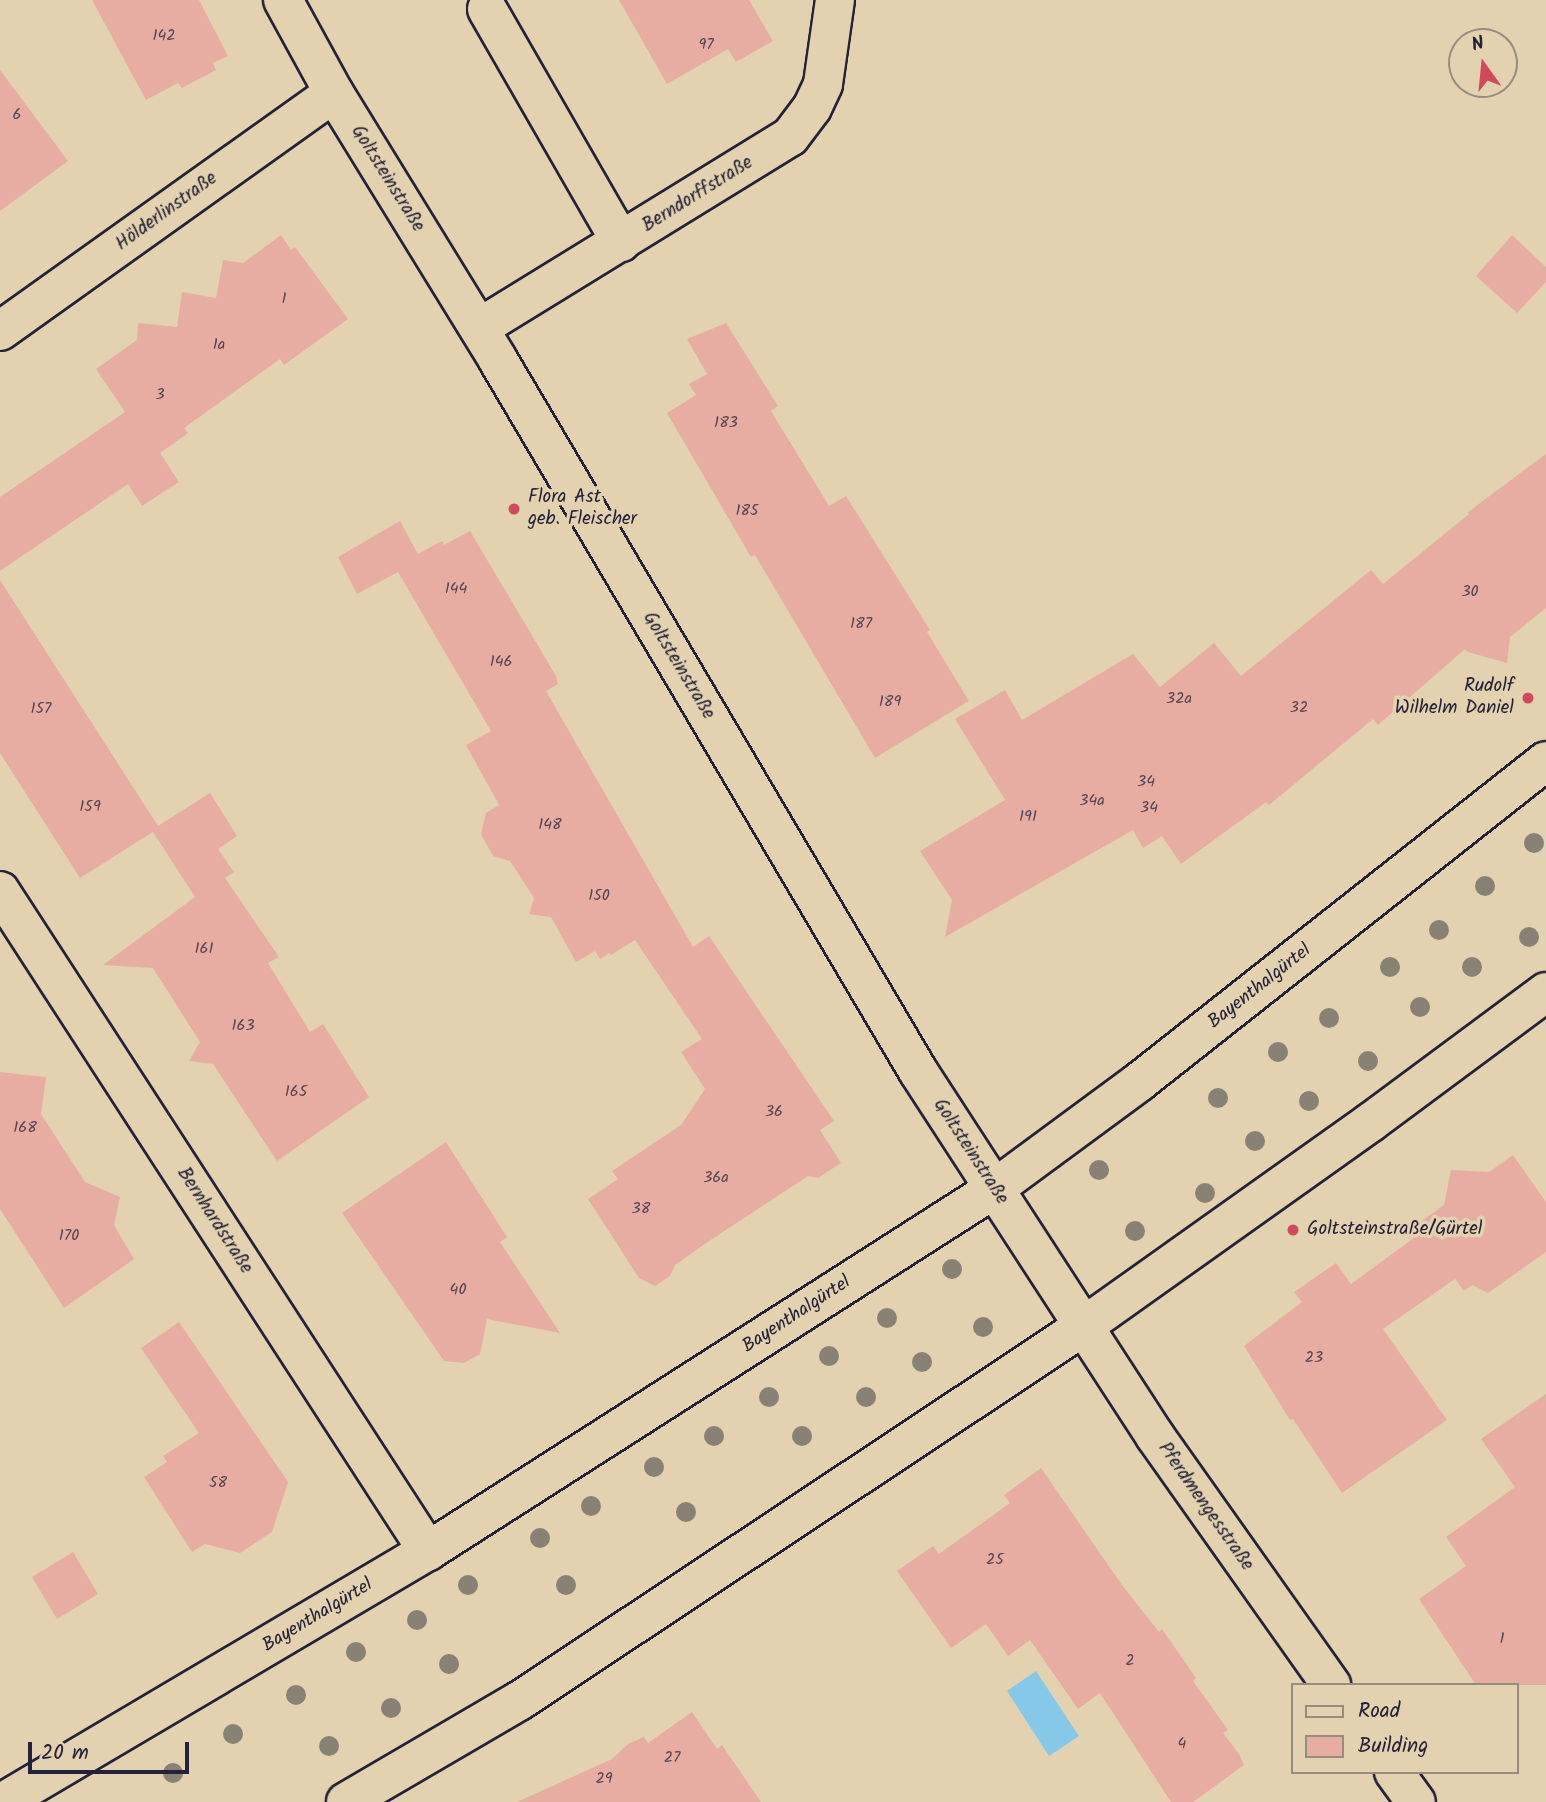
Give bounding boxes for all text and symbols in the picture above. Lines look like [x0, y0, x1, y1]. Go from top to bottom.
house number: 142 [152, 26, 176, 46]
north arrow [1448, 28, 1518, 98]
text: N [1468, 29, 1488, 61]
house number: 97 [698, 35, 714, 55]
house number: 6 [13, 105, 21, 125]
street label: Goltsteinstraße [345, 122, 429, 236]
street label: Berndorffstraße [639, 152, 757, 238]
street label: Hölderlinstraße [112, 168, 222, 256]
house number: 1 [281, 289, 287, 309]
house number: 1a [213, 335, 225, 355]
house number: 3 [155, 385, 165, 405]
house number: 183 [714, 413, 738, 433]
place label: Flora Ast geb. Fleischer [528, 487, 637, 531]
marker: Flora Ast geb. Fleischer [506, 501, 522, 517]
house number: 185 [735, 501, 759, 521]
house number: 144 [445, 579, 467, 599]
house number: 30 [1461, 582, 1479, 602]
street label: Goltsteinstraße [637, 608, 719, 724]
house number: 187 [850, 614, 872, 634]
house number: 146 [490, 652, 512, 672]
place label: Rudolf Wilhelm Daniel [1395, 676, 1514, 720]
house number: 32a [1166, 689, 1192, 709]
marker: Rudolf Wilhelm Daniel [1520, 690, 1536, 706]
house number: 189 [879, 692, 901, 712]
house number: 32 [1290, 698, 1308, 718]
house number: 157 [31, 699, 51, 719]
house number: 34 [1137, 772, 1155, 792]
house number: 34a [1079, 791, 1105, 811]
house number: 159 [79, 797, 101, 817]
house number: 34 [1140, 798, 1158, 818]
house number: 191 [1019, 807, 1037, 827]
house number: 148 [538, 815, 562, 835]
house number: 150 [588, 886, 610, 906]
house number: 161 [195, 939, 213, 959]
street label: Bayenthalgürtel [1204, 940, 1316, 1034]
house number: 163 [231, 1016, 255, 1036]
house number: 165 [285, 1082, 307, 1102]
street label: Goltsteinstraße [927, 1095, 1013, 1209]
house number: 36 [765, 1102, 783, 1122]
house number: 168 [13, 1118, 37, 1138]
street label: Bernhardstraße [171, 1164, 257, 1278]
house number: 36a [703, 1168, 729, 1188]
house number: 38 [632, 1199, 650, 1219]
place label: Goltsteinstraße/Gürtel [1307, 1219, 1482, 1241]
marker: Goltsteinstraße/Gürtel [1285, 1222, 1301, 1238]
house number: 170 [59, 1226, 79, 1246]
street label: Bayenthalgürtel [739, 1271, 855, 1359]
house number: 40 [450, 1280, 466, 1300]
house number: 23 [1305, 1348, 1323, 1368]
street label: Pferdmengesstraße [1152, 1438, 1258, 1576]
house number: 58 [209, 1473, 227, 1493]
house number: 25 [986, 1550, 1004, 1570]
street label: Bayenthalgürtel [259, 1574, 377, 1658]
house number: 1 [1499, 1629, 1505, 1649]
house number: 2 [1125, 1651, 1135, 1671]
legend [1290, 1683, 1518, 1774]
text: Road [1358, 1695, 1400, 1728]
scale bar [32, 1728, 192, 1772]
text: Building [1358, 1730, 1428, 1763]
house number: 4 [1178, 1734, 1186, 1754]
text: 20 m [41, 1737, 89, 1770]
house number: 27 [664, 1748, 680, 1768]
house number: 29 [595, 1769, 613, 1789]

